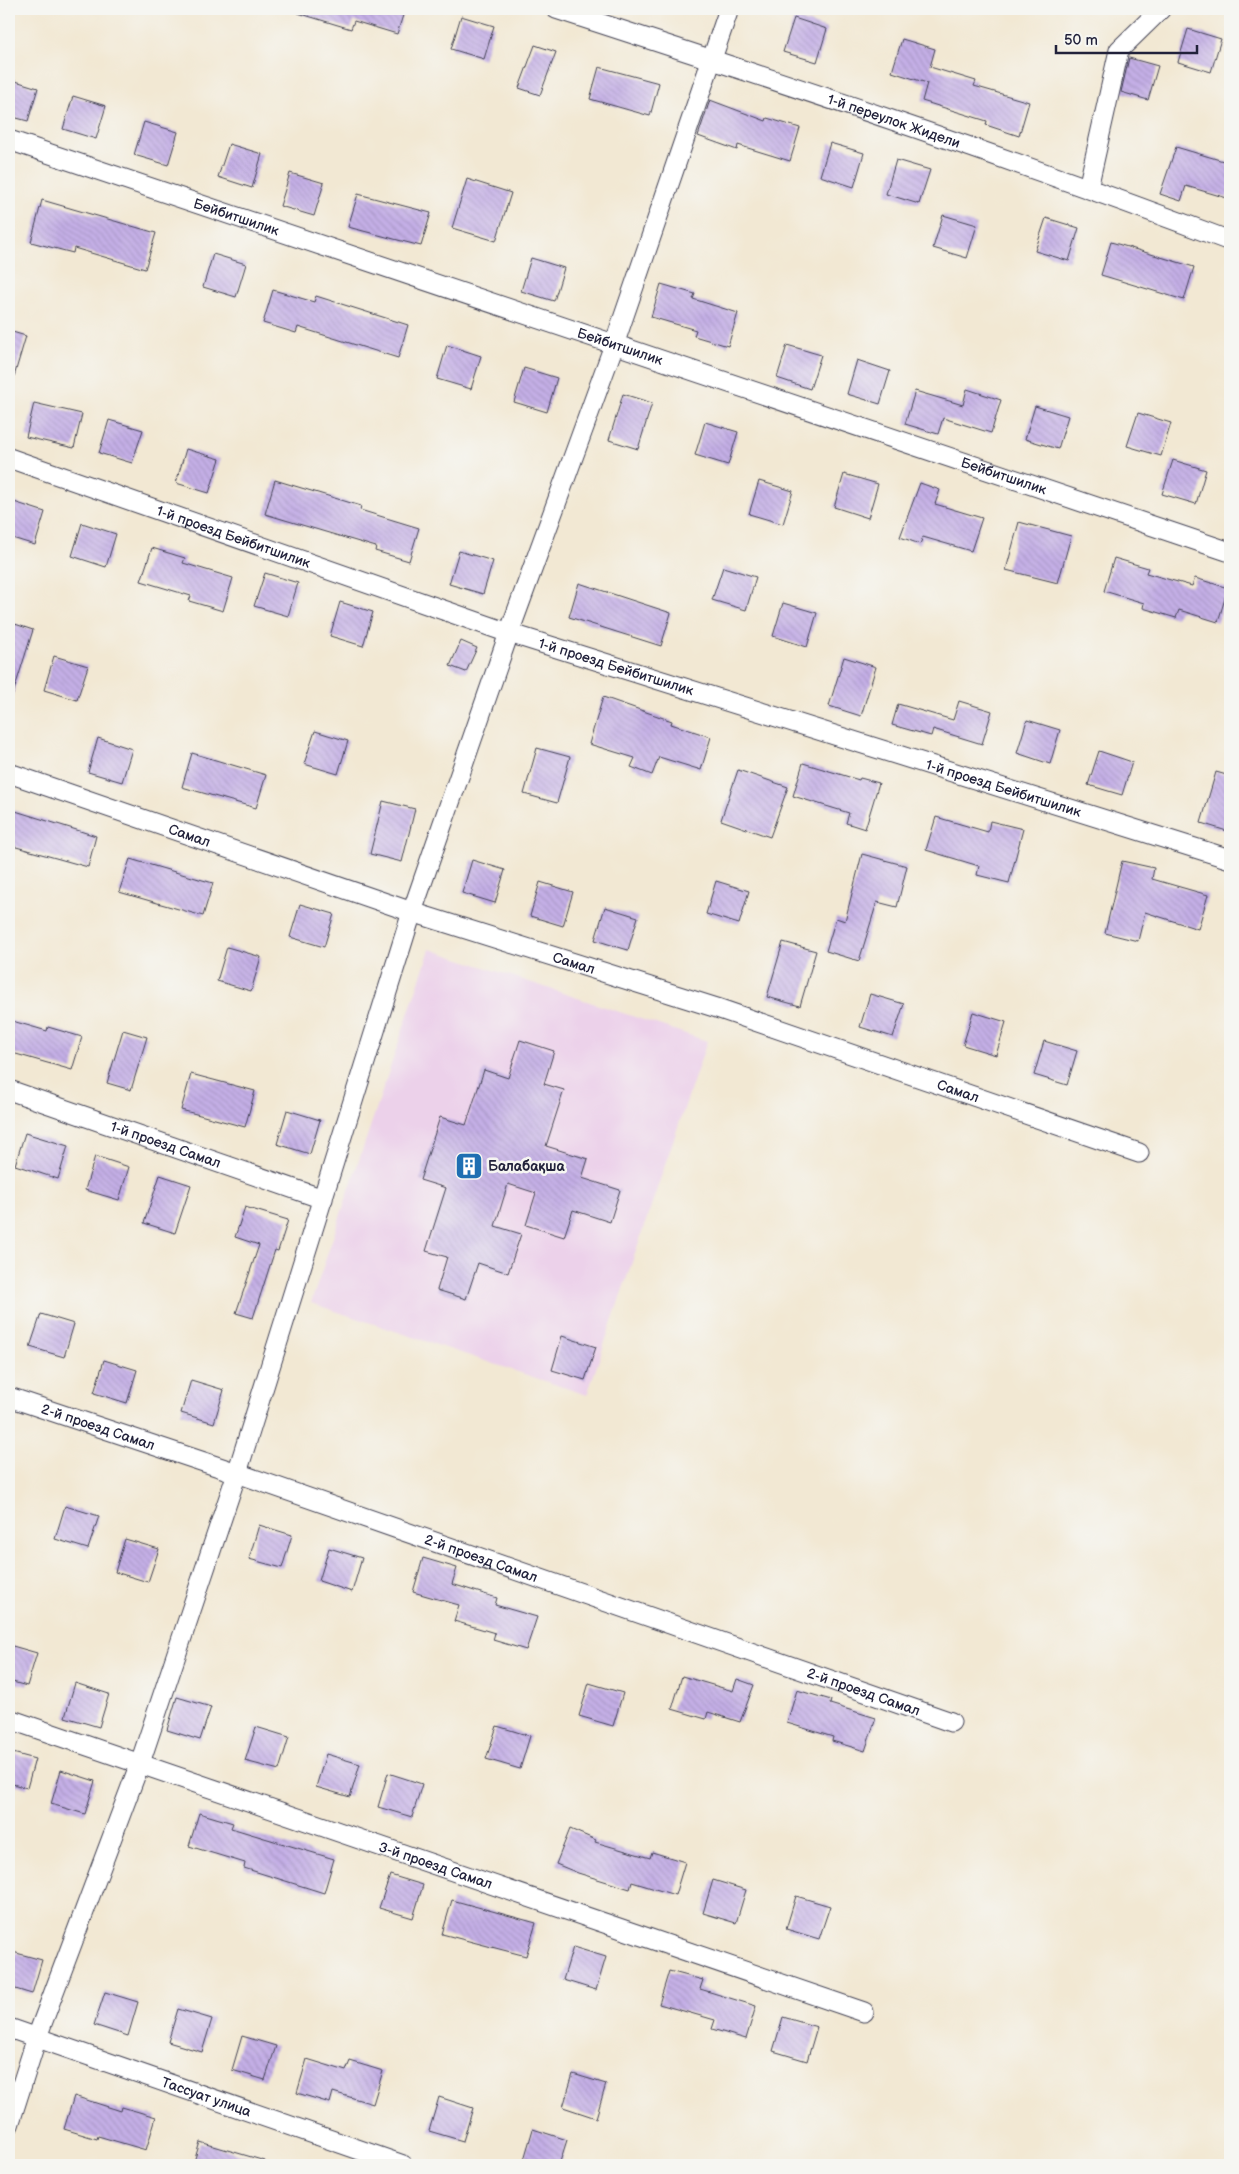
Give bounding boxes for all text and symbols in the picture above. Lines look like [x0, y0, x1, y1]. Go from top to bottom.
scale bar [1056, 22, 1198, 54]
text: 50 m [1064, 31, 1098, 50]
street label: 1-й переулок Жидели [825, 91, 962, 152]
street label: Бейбитшилик [191, 195, 282, 240]
street label: Бейбитшилик [575, 324, 666, 369]
street label: Бейбитшилик [959, 454, 1049, 499]
street label: 1-й проезд Бейбитшилик [154, 502, 313, 572]
street label: 1-й проезд Бейбитшилик [536, 635, 696, 700]
street label: 1-й проезд Бейбитшилик [924, 756, 1084, 821]
street label: Самал [166, 821, 213, 851]
street label: Самал [551, 949, 597, 978]
street label: Самал [935, 1076, 981, 1106]
street label: 1-й проезд Самал [108, 1118, 223, 1172]
building icon: Балабақша [454, 1151, 484, 1181]
place label: Балабақша [488, 1158, 566, 1175]
street label: 2-й проезд Самал [39, 1400, 157, 1454]
street label: 2-й проезд Самал [422, 1531, 540, 1586]
street label: 2-й проезд Самал [805, 1664, 922, 1720]
street label: 3-й проезд Самал [376, 1838, 495, 1893]
street label: Тассуат улица [159, 2074, 254, 2121]

